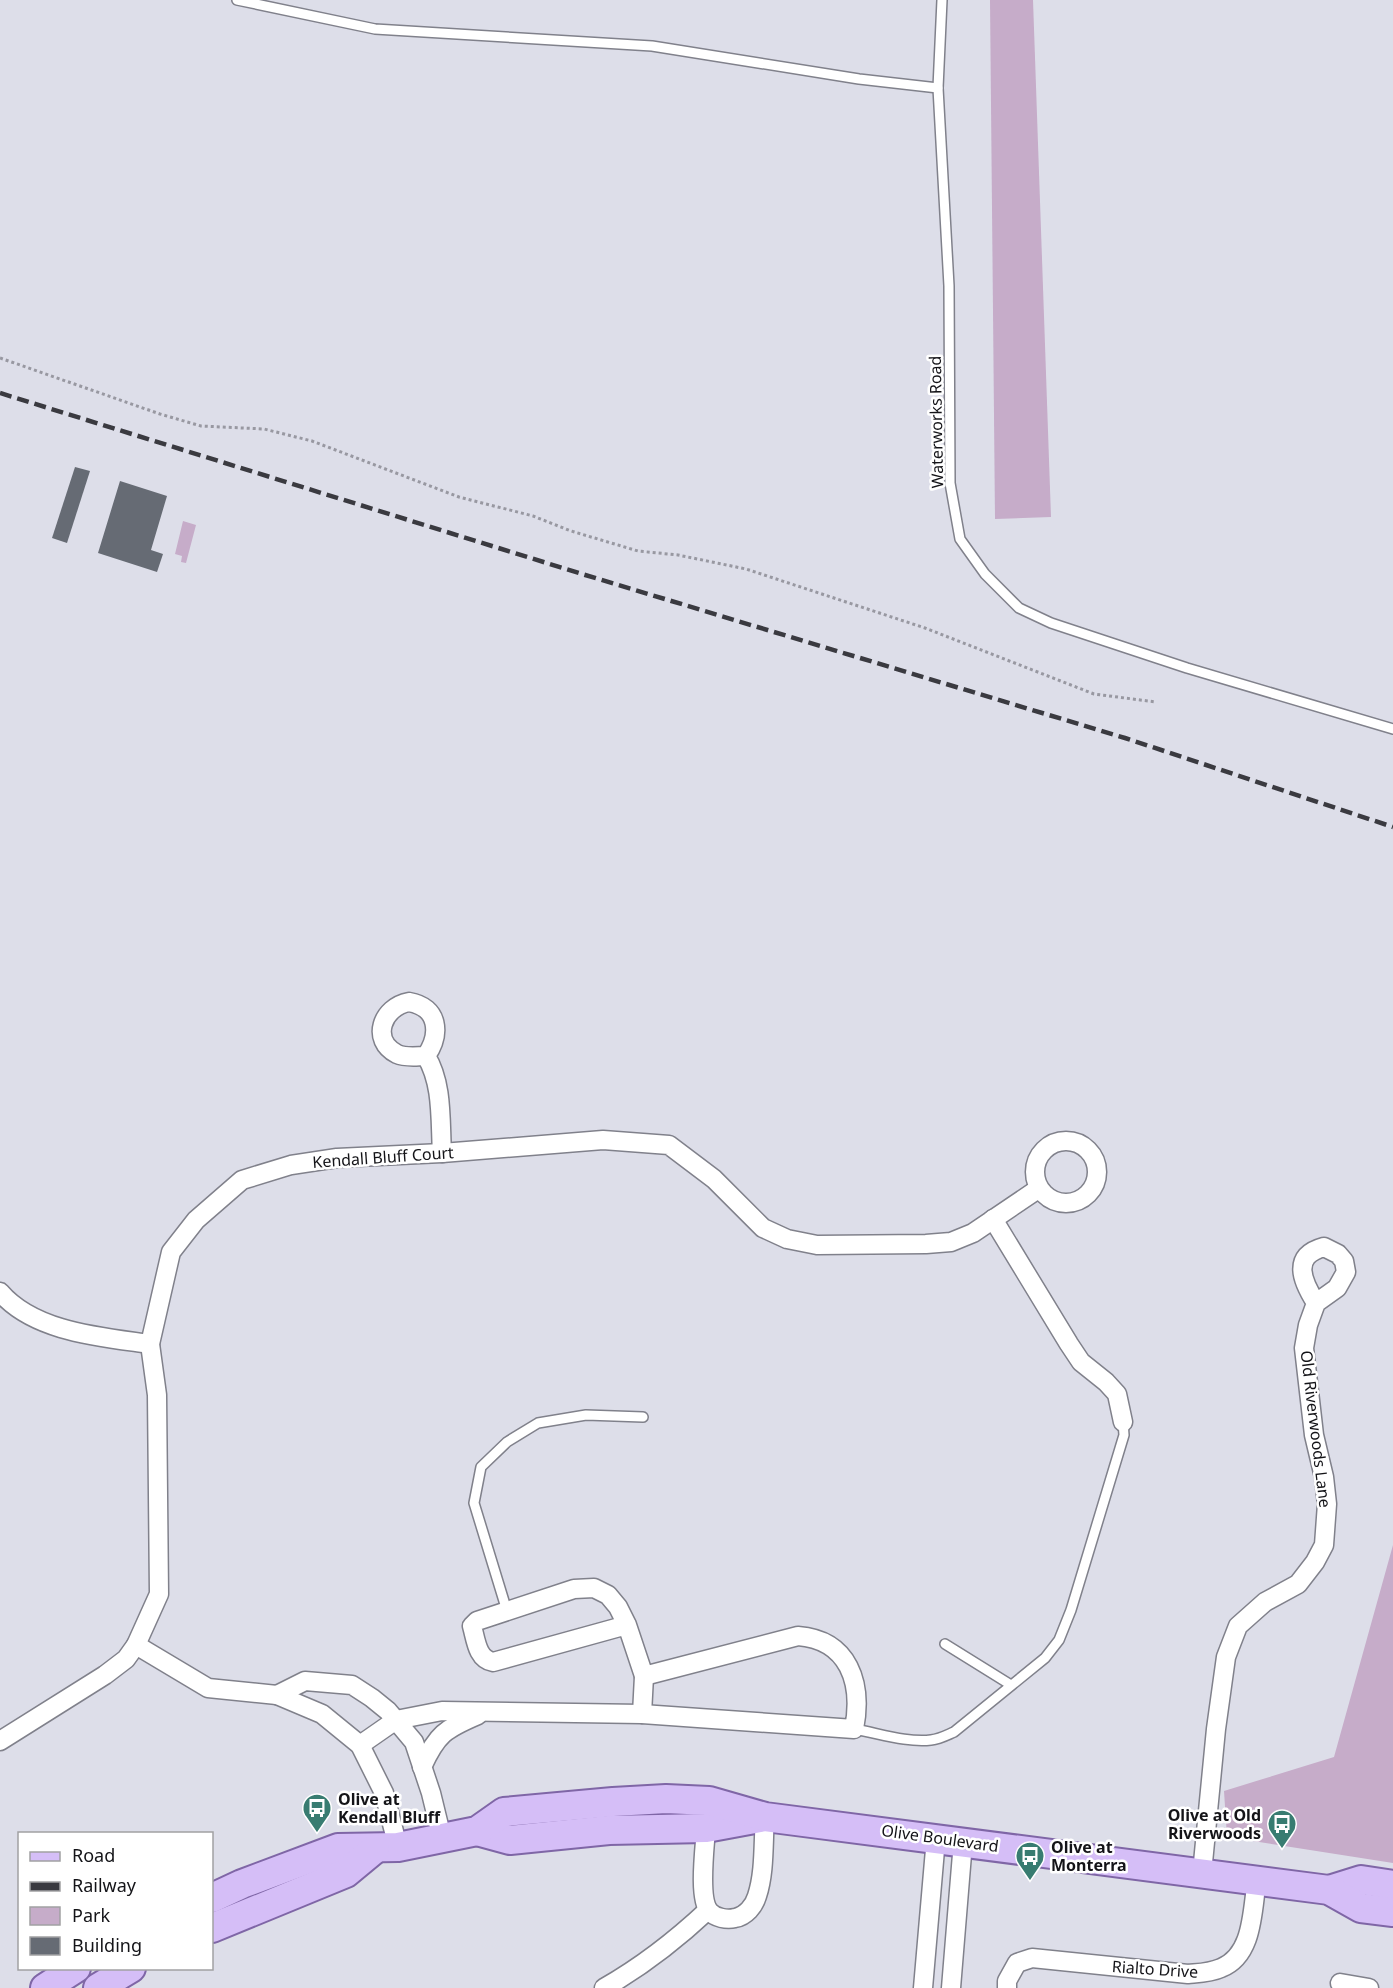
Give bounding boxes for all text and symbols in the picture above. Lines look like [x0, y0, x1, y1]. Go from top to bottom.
street label: Waterworks Road [924, 356, 948, 488]
street label: Kendall Bluff Court [312, 1141, 455, 1173]
street label: Old Riverwoods Lane [1295, 1349, 1337, 1509]
place label: Olive at Kendall Bluff [338, 1788, 442, 1828]
bus stop icon: Olive at Kendall Bluff [301, 1792, 333, 1834]
place label: Olive at Old Riverwoods [1168, 1804, 1261, 1844]
bus stop icon: Olive at Old Riverwoods [1266, 1808, 1298, 1850]
street label: Olive Boulevard [880, 1819, 1000, 1857]
legend [18, 1832, 213, 1970]
place label: Olive at Monterra [1051, 1836, 1127, 1876]
bus stop icon: Olive at Monterra [1014, 1840, 1046, 1882]
text: Road [72, 1843, 115, 1867]
text: Railway [72, 1873, 137, 1897]
text: Park [72, 1903, 110, 1927]
text: Building [72, 1933, 142, 1957]
street label: Rialto Drive [1111, 1955, 1199, 1983]

